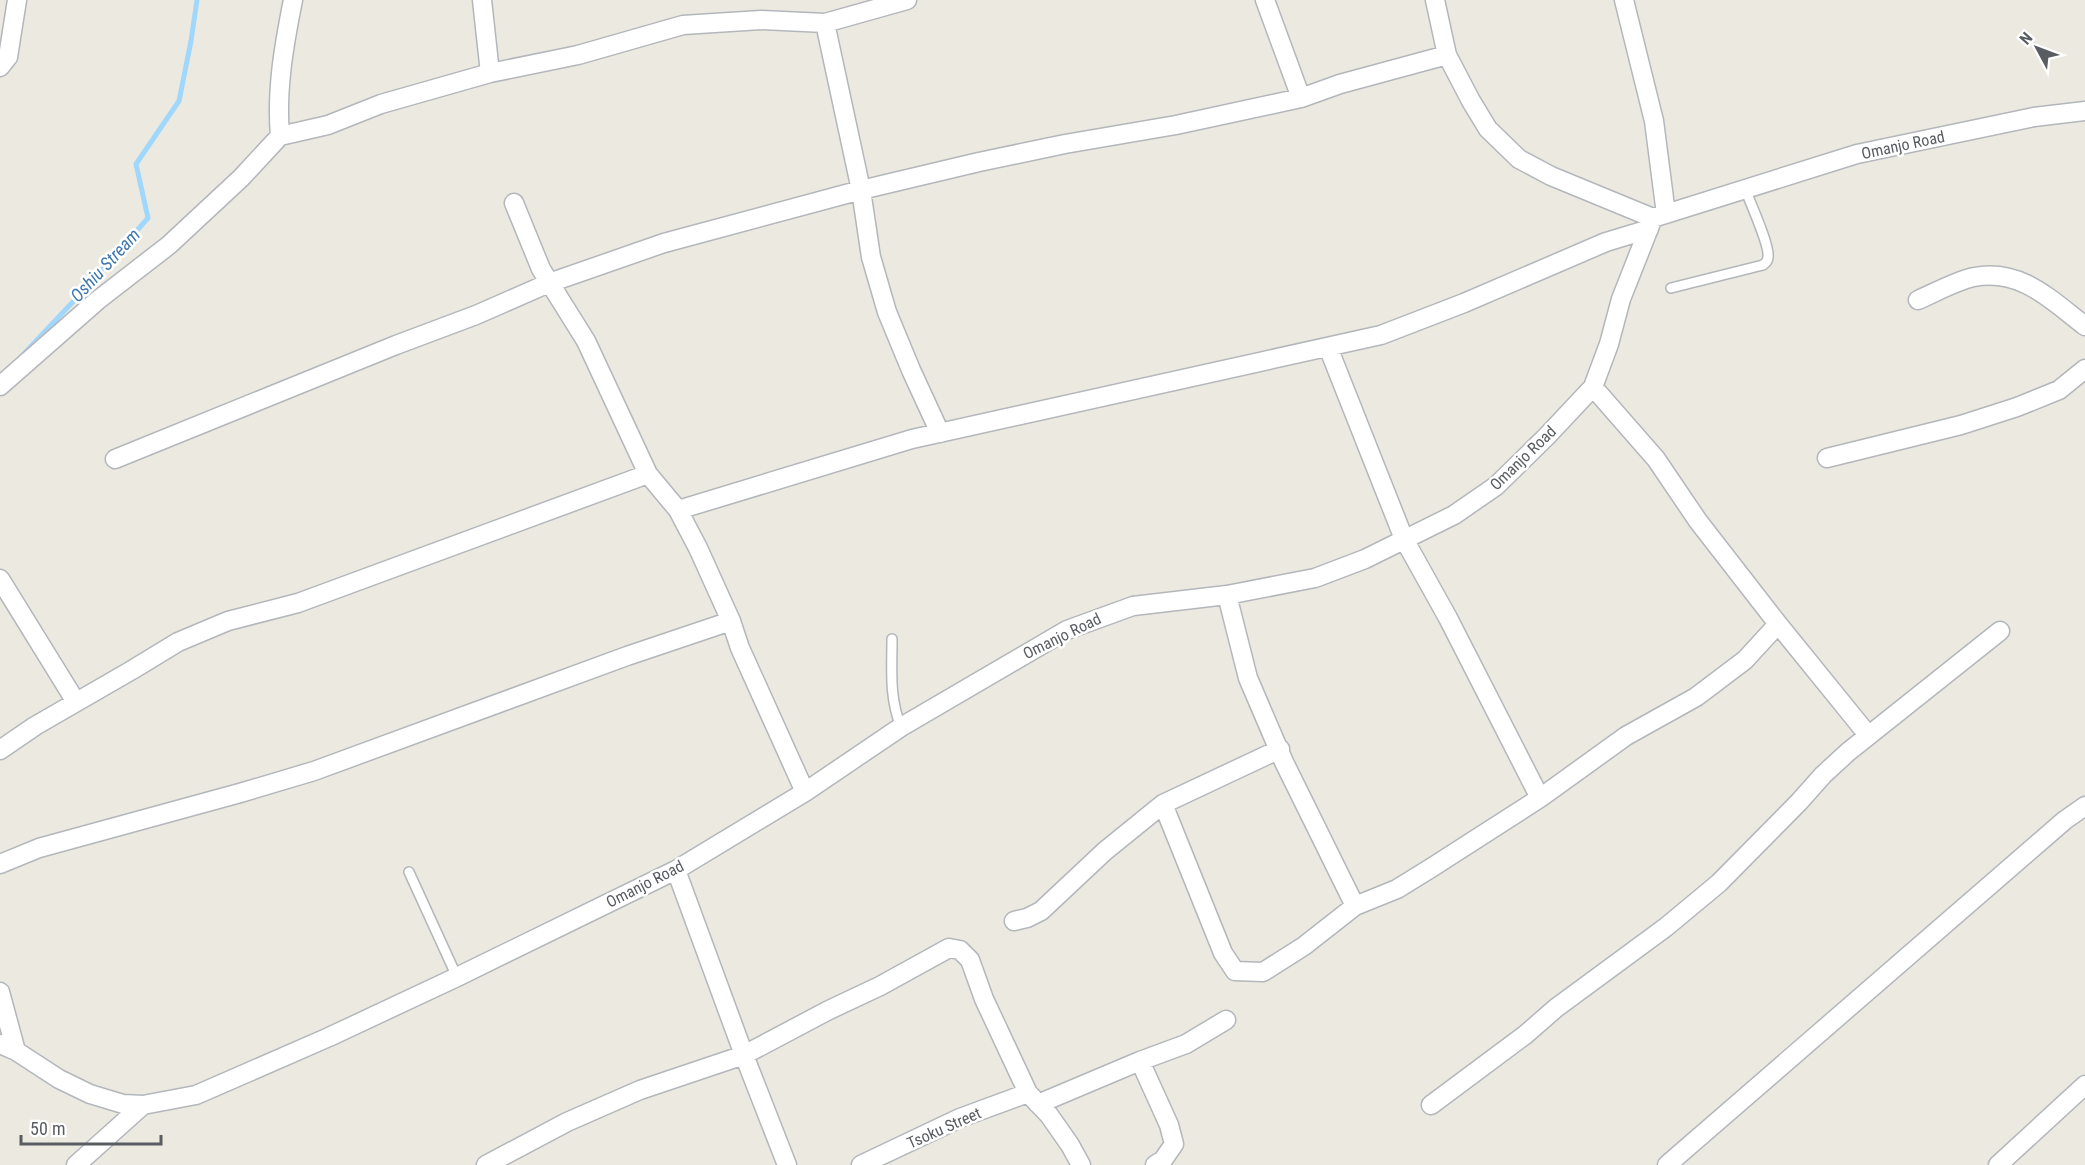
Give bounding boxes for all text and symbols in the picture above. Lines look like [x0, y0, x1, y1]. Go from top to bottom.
north arrow [2007, 18, 2067, 78]
text: N [2016, 29, 2036, 48]
street label: Omanjo Road [1860, 127, 1946, 163]
water label: Oshiu Stream [66, 224, 144, 306]
street label: Omanjo Road [1486, 422, 1560, 494]
street label: Omanjo Road [1020, 609, 1104, 663]
street label: Omanjo Road [603, 856, 687, 912]
street label: Tsoku Street [904, 1103, 984, 1153]
scale bar [21, 1108, 160, 1146]
text: 50 m [30, 1118, 65, 1139]

